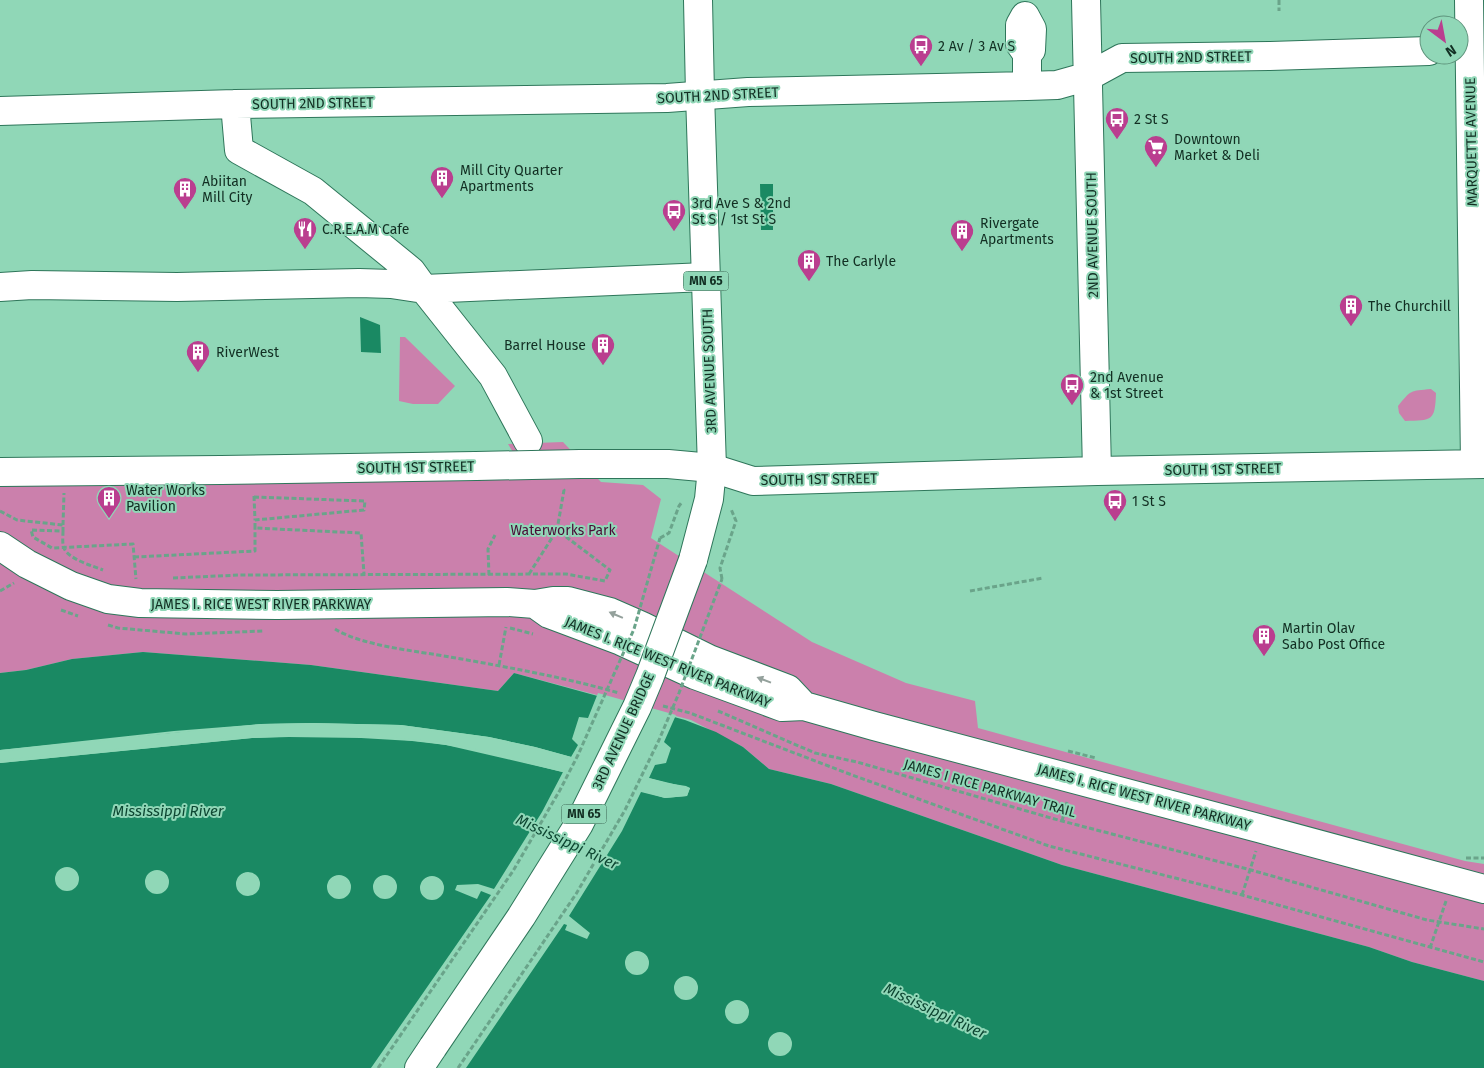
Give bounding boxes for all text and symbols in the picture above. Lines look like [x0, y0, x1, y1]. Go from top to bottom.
north arrow [1419, 15, 1469, 65]
bus stop icon: 2 Av / 3 Av S [908, 33, 934, 67]
place label: 2 Av / 3 Av S [938, 38, 1016, 55]
text: N [1442, 41, 1459, 60]
street label: SOUTH 2ND STREET [1130, 48, 1253, 67]
street label: MARQUETTE AVENUE [1462, 77, 1481, 207]
street label: SOUTH 2ND STREET [657, 84, 780, 107]
street label: SOUTH 2ND STREET [252, 94, 375, 113]
bus stop icon: 2 St S [1104, 106, 1130, 140]
place label: 2 St S [1134, 111, 1169, 128]
place label: Downtown Market & Deli [1174, 131, 1260, 164]
supermarket icon: Downtown Market & Deli [1143, 134, 1169, 168]
place label: Mill City Quarter Apartments [460, 162, 563, 195]
building icon: Mill City Quarter Apartments [429, 165, 455, 199]
street label: 2ND AVENUE SOUTH [1083, 172, 1102, 298]
place label: Abiitan Mill City [202, 173, 253, 206]
building icon: Abiitan Mill City [172, 176, 198, 210]
place label: 3rd Ave S & 2nd St S / 1st St S [692, 195, 791, 228]
bus stop icon: 3rd Ave S & 2nd St S / 1st St S [661, 198, 687, 232]
place label: Rivergate Apartments [980, 215, 1054, 248]
restaurant icon: C.R.E.A.M Cafe [292, 216, 318, 250]
building icon: Rivergate Apartments [949, 218, 975, 252]
place label: C.R.E.A.M Cafe [322, 221, 409, 238]
building icon: The Carlyle [796, 248, 822, 282]
place label: The Carlyle [826, 253, 896, 270]
road number: MN 65 [684, 272, 728, 290]
building icon: The Churchill [1338, 293, 1364, 327]
place label: The Churchill [1368, 298, 1451, 315]
street label: 3RD AVENUE SOUTH [699, 308, 720, 434]
building icon: Barrel House [590, 332, 616, 366]
place label: Barrel House [504, 337, 586, 354]
building icon: RiverWest [185, 339, 211, 373]
place label: RiverWest [216, 344, 280, 361]
place label: 2nd Avenue & 1st Street [1090, 369, 1164, 402]
bus stop icon: 2nd Avenue & 1st Street [1059, 372, 1085, 406]
street label: SOUTH 1ST STREET [358, 458, 475, 477]
street label: SOUTH 1ST STREET [1165, 460, 1282, 479]
street label: SOUTH 1ST STREET [761, 470, 878, 489]
place label: Water Works Pavilion [126, 482, 205, 515]
building icon: Water Works Pavilion [96, 485, 122, 519]
bus stop icon: 1 St S [1102, 488, 1128, 522]
place label: 1 St S [1132, 493, 1166, 510]
park label: Waterworks Park [510, 522, 616, 539]
street label: JAMES I. RICE WEST RIVER PARKWAY [151, 596, 372, 613]
one-way arrow [608, 611, 623, 618]
street label: JAMES I. RICE WEST RIVER PARKWAY [562, 613, 774, 712]
place label: Martin Olav Sabo Post Office [1282, 620, 1385, 653]
building icon: Martin Olav Sabo Post Office [1251, 623, 1277, 657]
street label: 3RD AVENUE BRIDGE [589, 670, 658, 793]
one-way arrow [757, 676, 772, 683]
street label: JAMES I RICE PARKWAY TRAIL [902, 756, 1078, 821]
street label: JAMES I. RICE WEST RIVER PARKWAY [1035, 761, 1253, 834]
water label: Mississippi River [113, 802, 225, 820]
road number: MN 65 [562, 804, 606, 824]
water label: Mississippi River [513, 810, 622, 874]
water label: Mississippi River [881, 979, 990, 1043]

